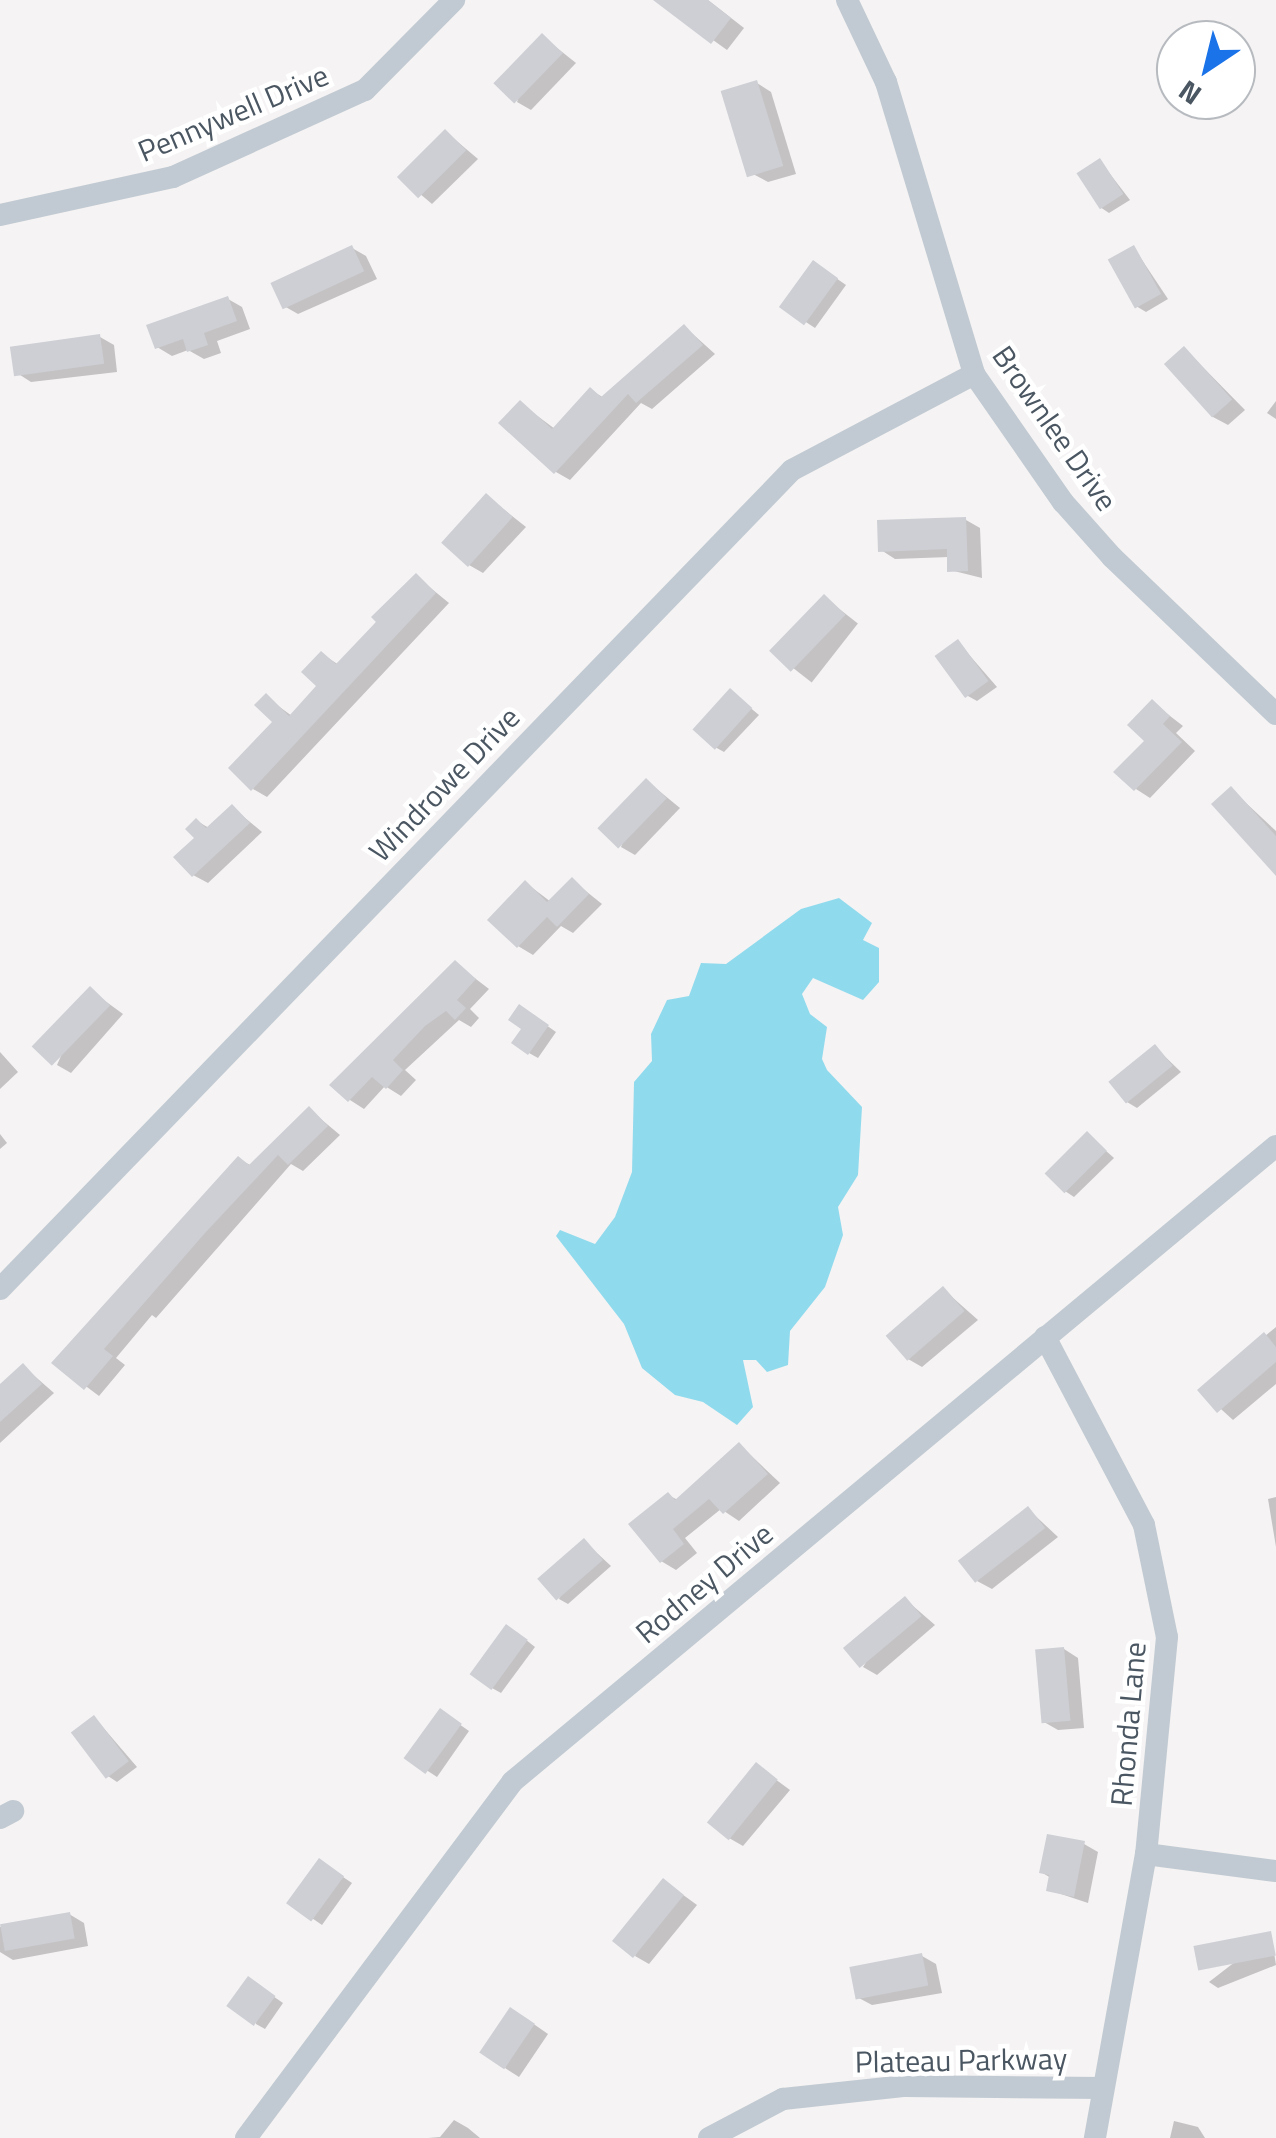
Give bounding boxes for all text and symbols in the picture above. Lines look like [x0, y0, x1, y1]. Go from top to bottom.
north arrow [1156, 20, 1256, 120]
street label: Pennywell Drive [132, 57, 334, 169]
text: N [1169, 70, 1210, 117]
street label: Brownlee Drive [985, 339, 1125, 517]
street label: Windrowe Drive [361, 699, 527, 869]
street label: Rodney Drive [628, 1515, 780, 1651]
street label: Rhonda Lane [1103, 1640, 1153, 1808]
street label: Plateau Parkway [854, 2040, 1068, 2080]

